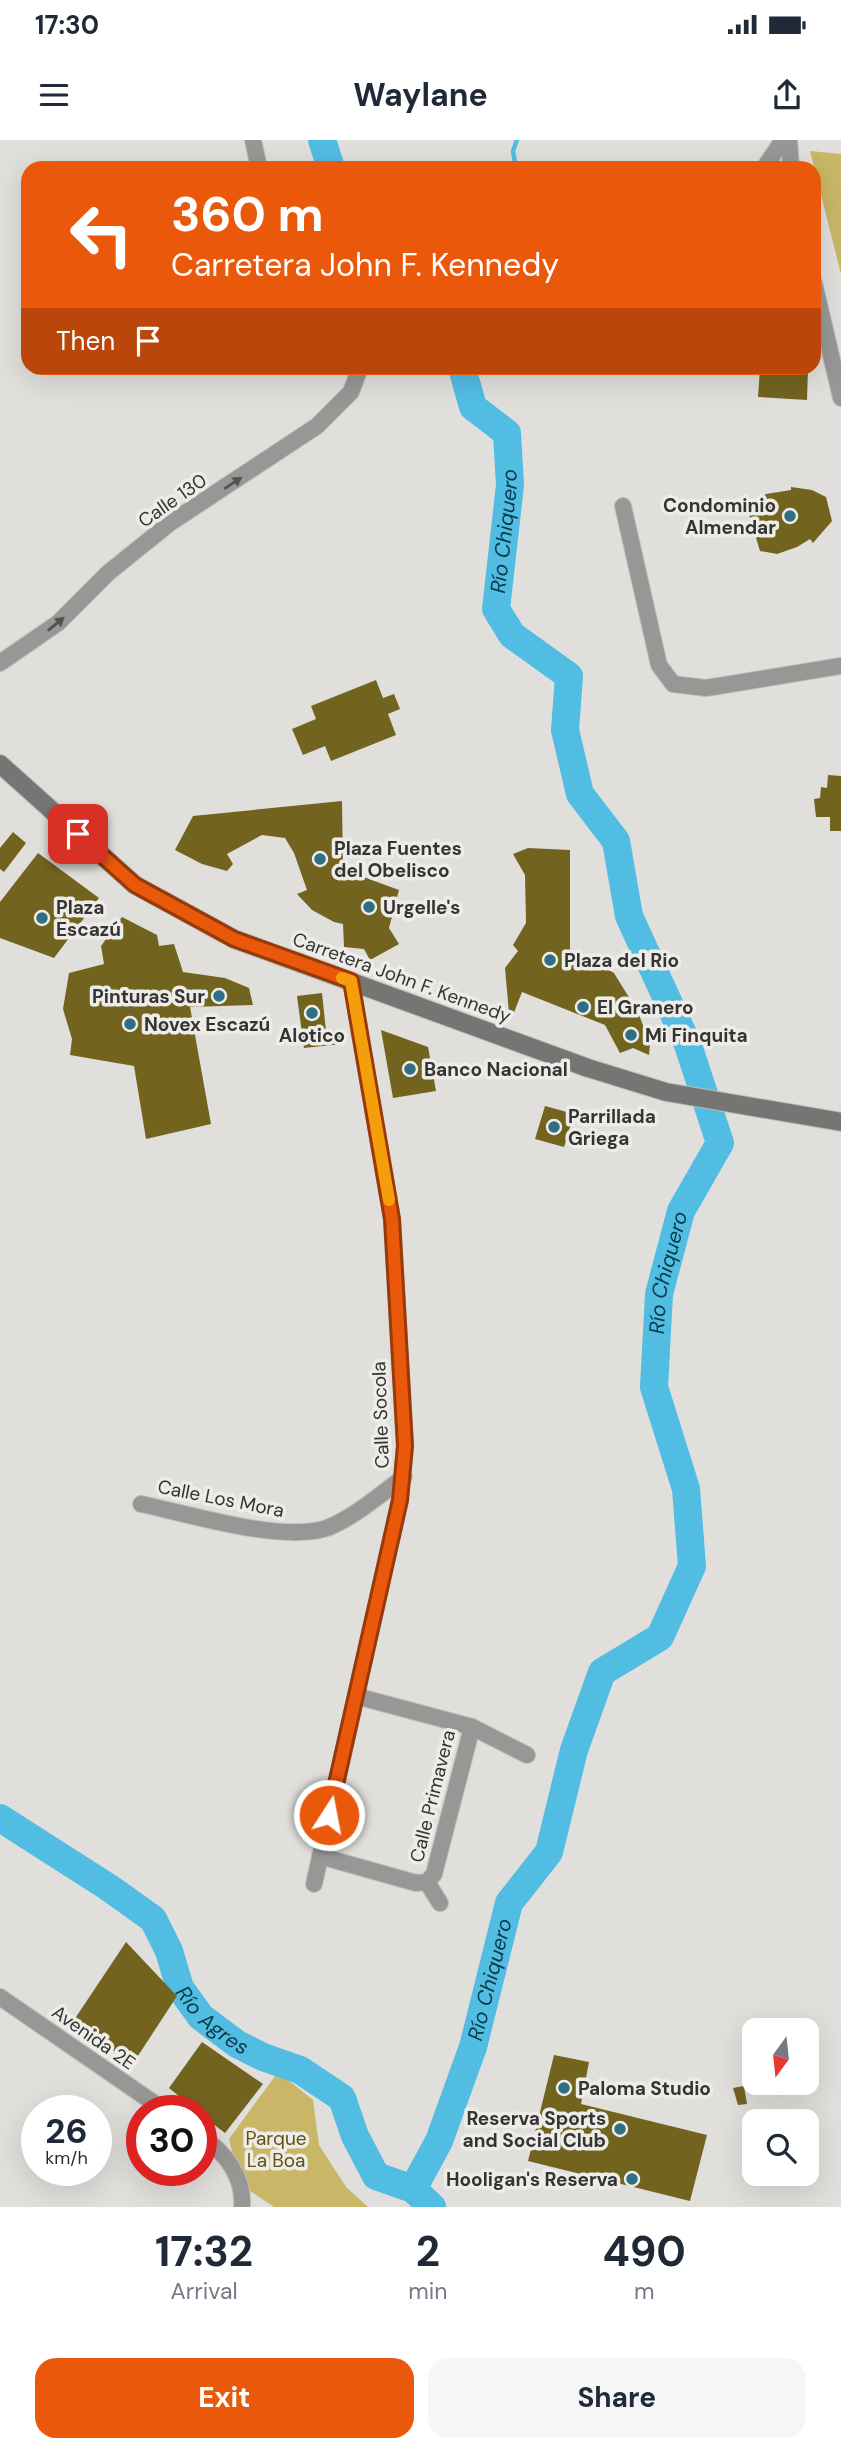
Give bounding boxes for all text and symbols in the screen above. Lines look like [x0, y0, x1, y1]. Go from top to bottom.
text: 17:30 [35, 8, 99, 42]
text: Waylane [353, 74, 488, 116]
icon: menu [35, 76, 73, 114]
icon: share [768, 76, 806, 114]
text: 360 m [171, 182, 324, 246]
icon: left [56, 189, 147, 280]
text: Carretera John F. Kennedy [171, 244, 559, 286]
icon: arrive [129, 322, 167, 360]
text: Then [56, 324, 115, 358]
street label: Calle 130 [133, 468, 212, 533]
water label: Río Chiquero [484, 468, 524, 595]
one-way arrow [223, 476, 243, 489]
place label: Condominio Almendar [663, 493, 776, 540]
marker: Condominio Almendar [782, 508, 798, 524]
one-way arrow [46, 616, 64, 631]
pin [48, 804, 108, 864]
icon: arrive [59, 815, 97, 853]
place label: Plaza Fuentes del Obelisco [334, 836, 462, 883]
marker: Plaza Fuentes del Obelisco [312, 851, 328, 867]
place label: Plaza Escazú [56, 895, 121, 942]
place label: Urgelle's [383, 895, 460, 920]
marker: Urgelle's [361, 899, 377, 915]
marker: Plaza Escazú [34, 910, 50, 926]
street label: Carretera John F. Kennedy [289, 926, 515, 1029]
place label: Plaza del Rio [564, 948, 679, 973]
marker: Plaza del Rio [542, 952, 558, 968]
place label: Pinturas Sur [92, 984, 205, 1009]
marker: Pinturas Sur [211, 988, 227, 1004]
place label: El Granero [597, 995, 694, 1020]
marker: El Granero [575, 999, 591, 1015]
marker: Alotico [304, 1005, 320, 1021]
place label: Novex Escazú [144, 1012, 270, 1037]
marker: Novex Escazú [122, 1016, 138, 1032]
place label: Alotico [279, 1023, 345, 1048]
place label: Mi Finquita [645, 1023, 748, 1048]
marker: Mi Finquita [623, 1027, 639, 1043]
place label: Banco Nacional [424, 1057, 568, 1082]
marker: Banco Nacional [402, 1061, 418, 1077]
place label: Parrillada Griega [568, 1104, 656, 1151]
marker: Parrillada Griega [546, 1119, 562, 1135]
water label: Río Chiquero [643, 1208, 694, 1335]
street label: Calle Socola [366, 1361, 395, 1469]
street label: Calle Los Mora [156, 1474, 286, 1523]
street label: Calle Primavera [404, 1727, 461, 1865]
position arrow [292, 1778, 366, 1852]
water label: Río Chiquero [461, 1916, 519, 2044]
water label: Río Agres [169, 1980, 253, 2061]
street label: Avenida 2E [47, 2000, 140, 2075]
north arrow [742, 2018, 819, 2095]
map controls [742, 2018, 819, 2186]
place label: Paloma Studio [578, 2076, 711, 2101]
marker: Paloma Studio [556, 2080, 572, 2096]
speed limit sign: 30 [126, 2095, 217, 2186]
place label: Reserva Sports and Social Club [463, 2106, 606, 2153]
text: 26 [45, 2108, 88, 2154]
button: search [742, 2109, 819, 2186]
marker: Reserva Sports and Social Club [612, 2121, 628, 2137]
park label: Parque La Boa [245, 2126, 307, 2173]
text: km/h [45, 2146, 88, 2170]
place label: Hooligan's Reserva [446, 2167, 618, 2192]
marker: Hooligan's Reserva [624, 2171, 640, 2187]
text: 17:32 [155, 2224, 253, 2279]
text: 2 [416, 2224, 440, 2279]
text: 490 [602, 2224, 686, 2279]
text: Arrival [171, 2276, 238, 2306]
text: min [408, 2276, 447, 2306]
text: m [634, 2276, 654, 2306]
button: Exit [35, 2358, 414, 2438]
button: Share [428, 2358, 806, 2438]

